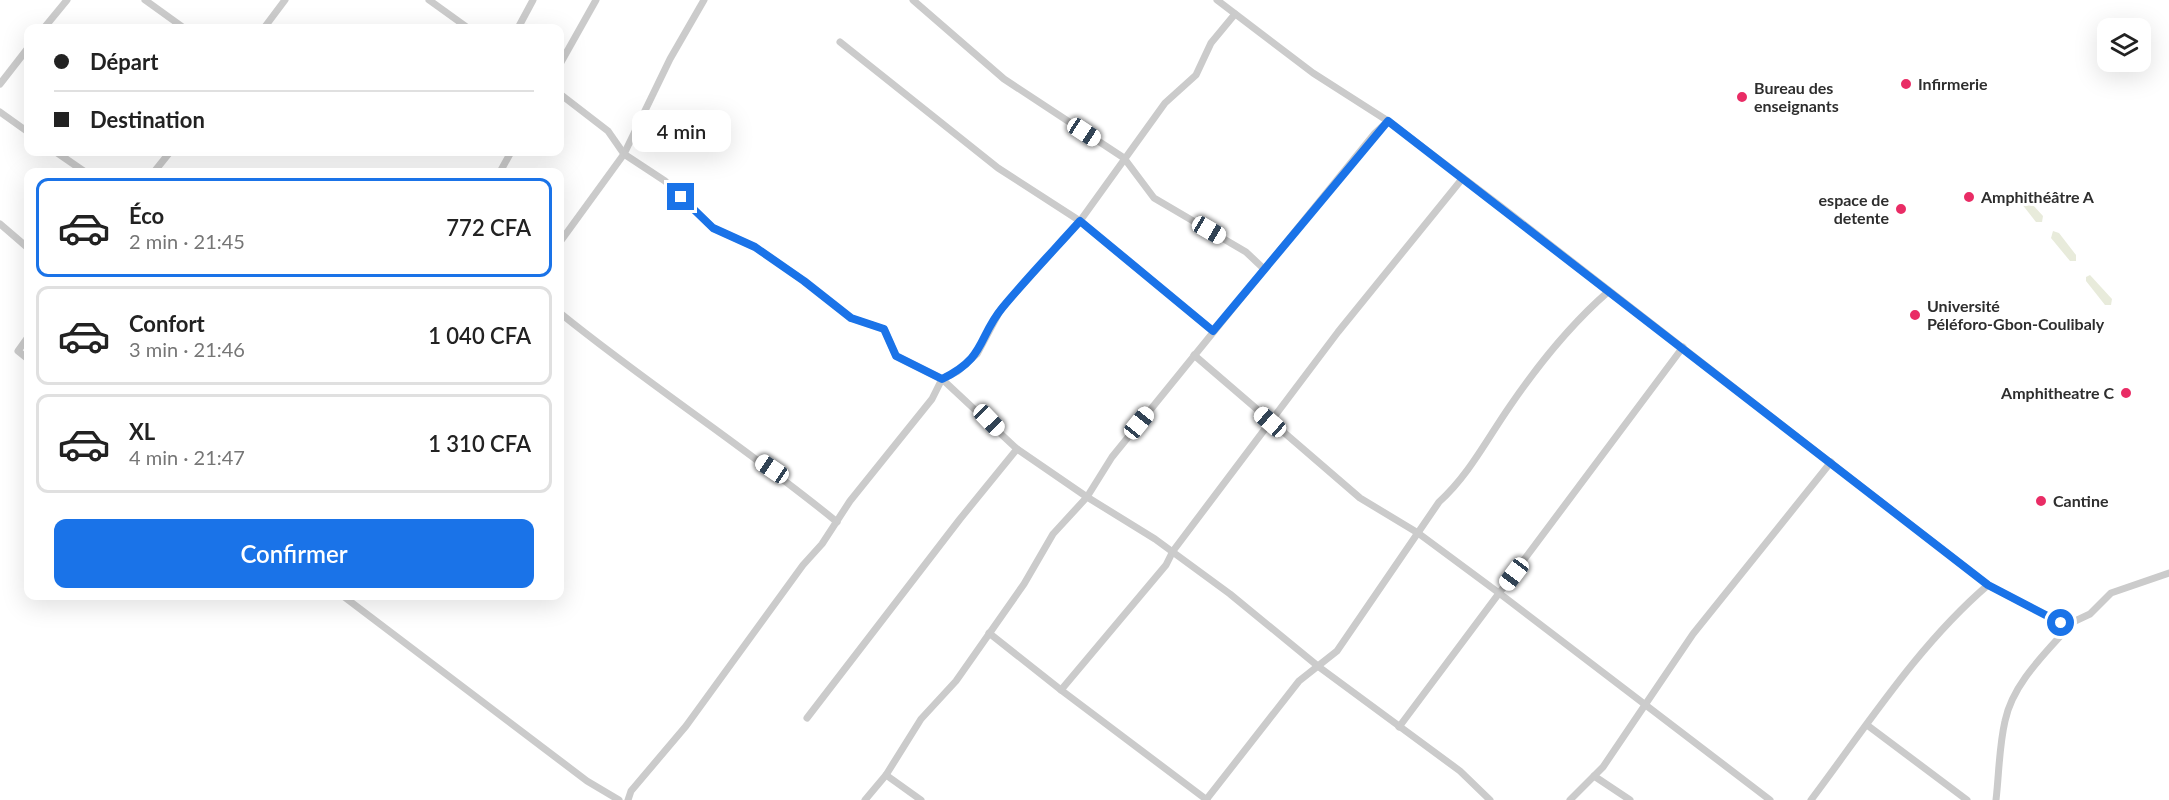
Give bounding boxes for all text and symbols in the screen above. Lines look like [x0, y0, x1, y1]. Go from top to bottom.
map controls [2097, 18, 2151, 72]
button: layers [2097, 18, 2151, 72]
text: Départ [90, 48, 158, 75]
place label: Infirmerie [1918, 74, 1988, 93]
marker: Infirmerie [1899, 77, 1913, 91]
place label: Bureau des enseignants [1754, 78, 1839, 115]
marker: Bureau des enseignants [1735, 90, 1749, 104]
text: Destination [90, 106, 205, 133]
callout: 4 min [632, 110, 730, 152]
car [1064, 115, 1104, 149]
text: 4 min [657, 119, 706, 143]
route end [667, 183, 694, 210]
place label: Amphithéâtre A [1980, 187, 2095, 206]
place label: espace de detente [1819, 190, 1889, 227]
marker: Amphithéâtre A [1962, 190, 1976, 204]
icon: car [57, 201, 111, 255]
text: Éco [129, 202, 164, 229]
marker: espace de detente [1894, 202, 1908, 216]
car [1189, 213, 1229, 247]
text: 772 CFA [446, 214, 531, 241]
text: 2 min · 21:45 [129, 229, 245, 253]
place label: Université Péléforo-Gbon-Coulibaly [1927, 296, 2105, 333]
marker: Université Péléforo-Gbon-Coulibaly [1908, 308, 1922, 322]
icon: car [57, 309, 111, 363]
text: Confort [129, 310, 205, 337]
text: 1 040 CFA [428, 322, 531, 349]
text: 3 min · 21:46 [129, 337, 245, 361]
place label: Amphitheatre C [2000, 383, 2114, 402]
marker: Amphitheatre C [2119, 386, 2133, 400]
car [970, 401, 1008, 439]
car [1121, 403, 1157, 443]
car [1251, 403, 1289, 441]
icon: car [57, 417, 111, 471]
text: XL [129, 418, 155, 445]
text: 1 310 CFA [428, 430, 531, 457]
text: 4 min · 21:47 [129, 445, 245, 469]
car [752, 451, 792, 487]
place label: Cantine [2053, 491, 2109, 510]
marker: Cantine [2034, 494, 2048, 508]
button: Confirmer [54, 519, 534, 588]
car [1496, 554, 1532, 594]
route start [2047, 609, 2074, 636]

